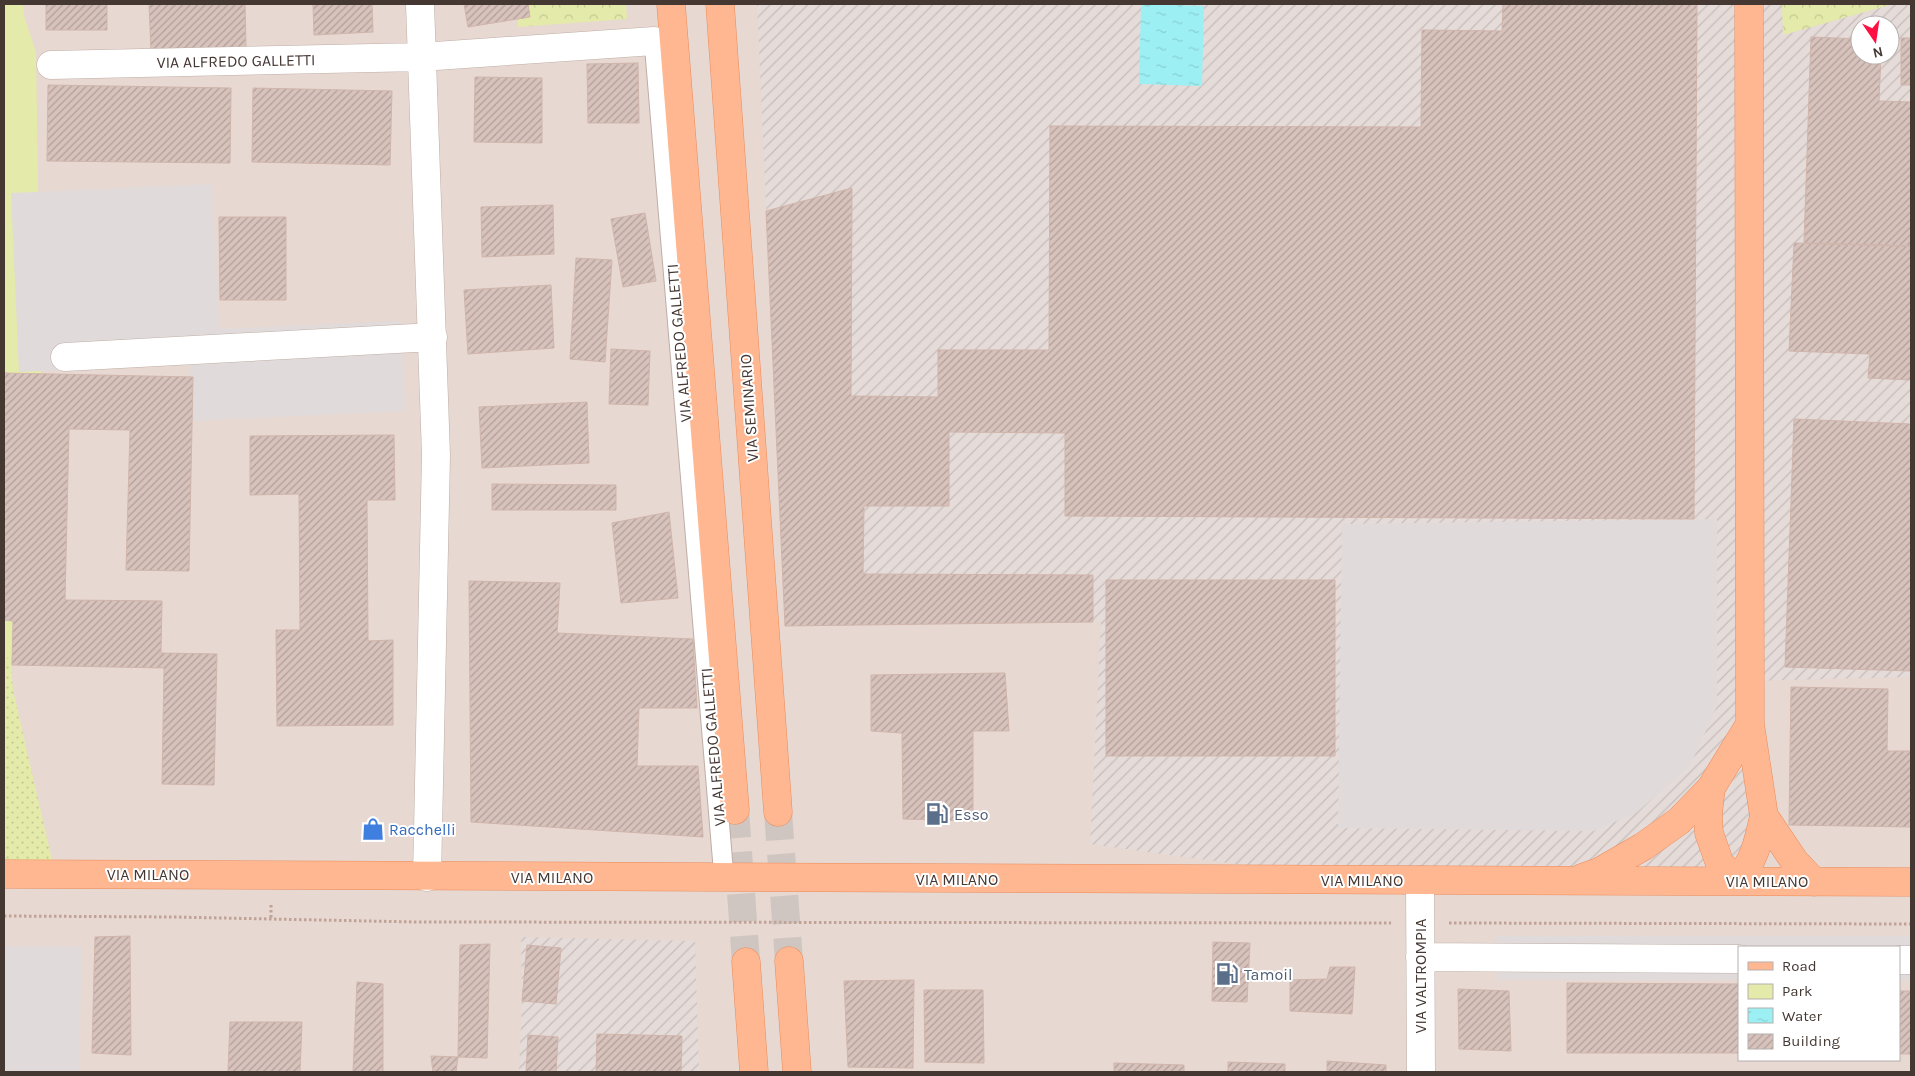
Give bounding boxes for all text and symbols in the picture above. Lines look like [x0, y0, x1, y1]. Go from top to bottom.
north arrow [1850, 15, 1900, 65]
text: N [1871, 43, 1885, 62]
street label: VIA ALFREDO GALLETTI [156, 50, 316, 72]
street label: VIA ALFREDO GALLETTI [663, 263, 695, 423]
street label: VIA SEMINARIO [736, 354, 762, 462]
street label: VIA ALFREDO GALLETTI [697, 667, 729, 827]
fuel station icon: Esso [924, 801, 950, 827]
place label: Esso [954, 805, 989, 824]
shop icon: Racchelli [360, 816, 386, 842]
place label: Racchelli [389, 820, 456, 839]
street label: VIA MILANO [107, 865, 189, 884]
street label: VIA MILANO [511, 868, 593, 887]
street label: VIA MILANO [916, 870, 998, 889]
street label: VIA MILANO [1321, 871, 1403, 890]
street label: VIA MILANO [1726, 872, 1808, 891]
street label: VIA VALTROMPIA [1411, 918, 1430, 1034]
legend [1738, 946, 1900, 1061]
text: Road [1782, 957, 1817, 975]
fuel station icon: Tamoil [1214, 961, 1240, 987]
place label: Tamoil [1244, 965, 1292, 984]
text: Park [1782, 982, 1812, 1000]
text: Water [1782, 1007, 1823, 1025]
text: Building [1782, 1032, 1840, 1050]

